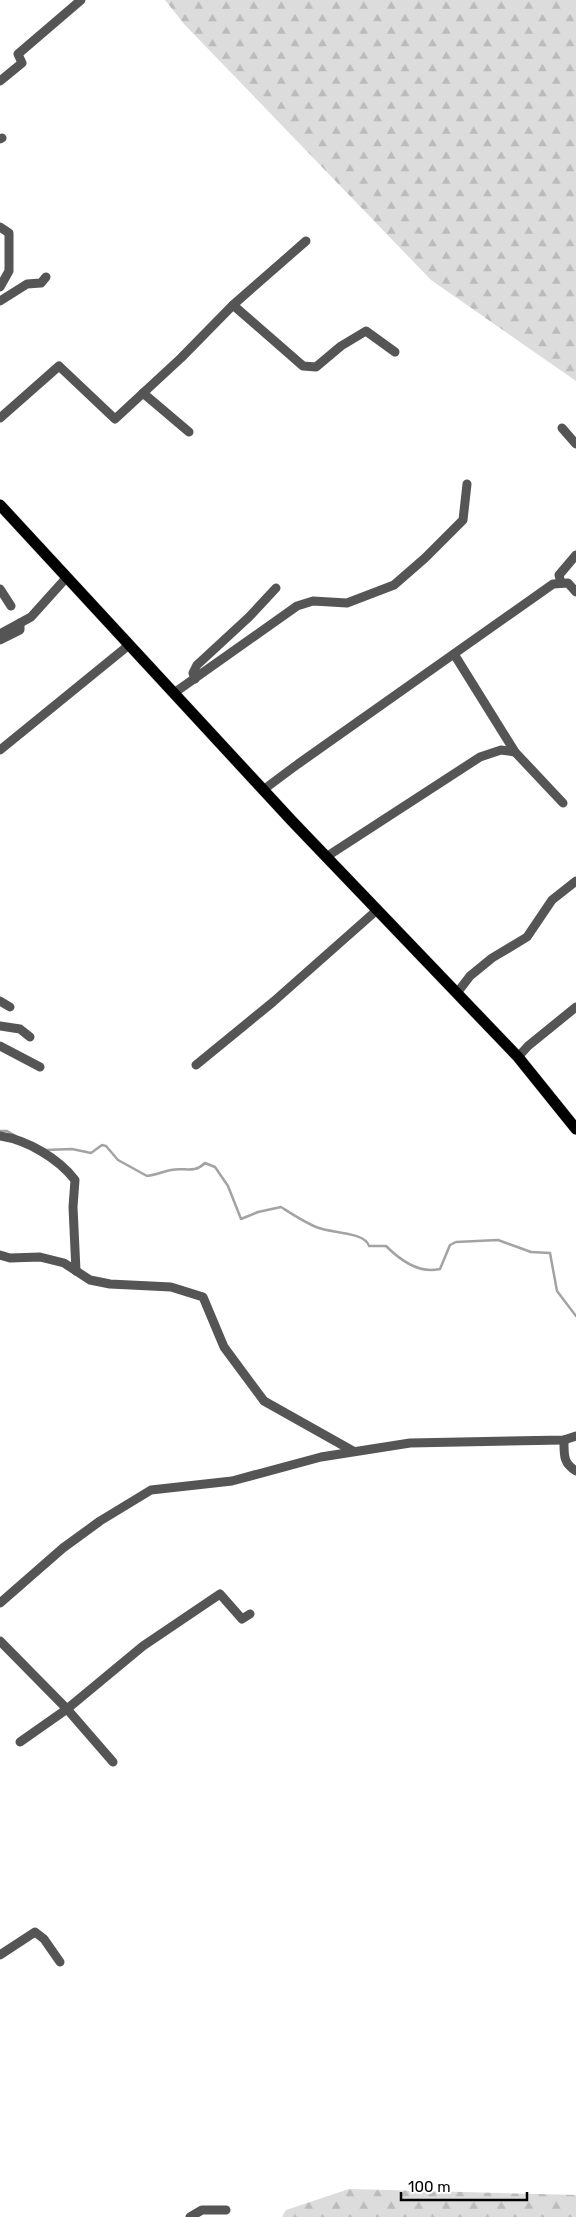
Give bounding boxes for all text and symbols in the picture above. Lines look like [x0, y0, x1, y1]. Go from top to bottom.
scale bar [401, 2170, 527, 2202]
text: 100 m [408, 2178, 450, 2196]

